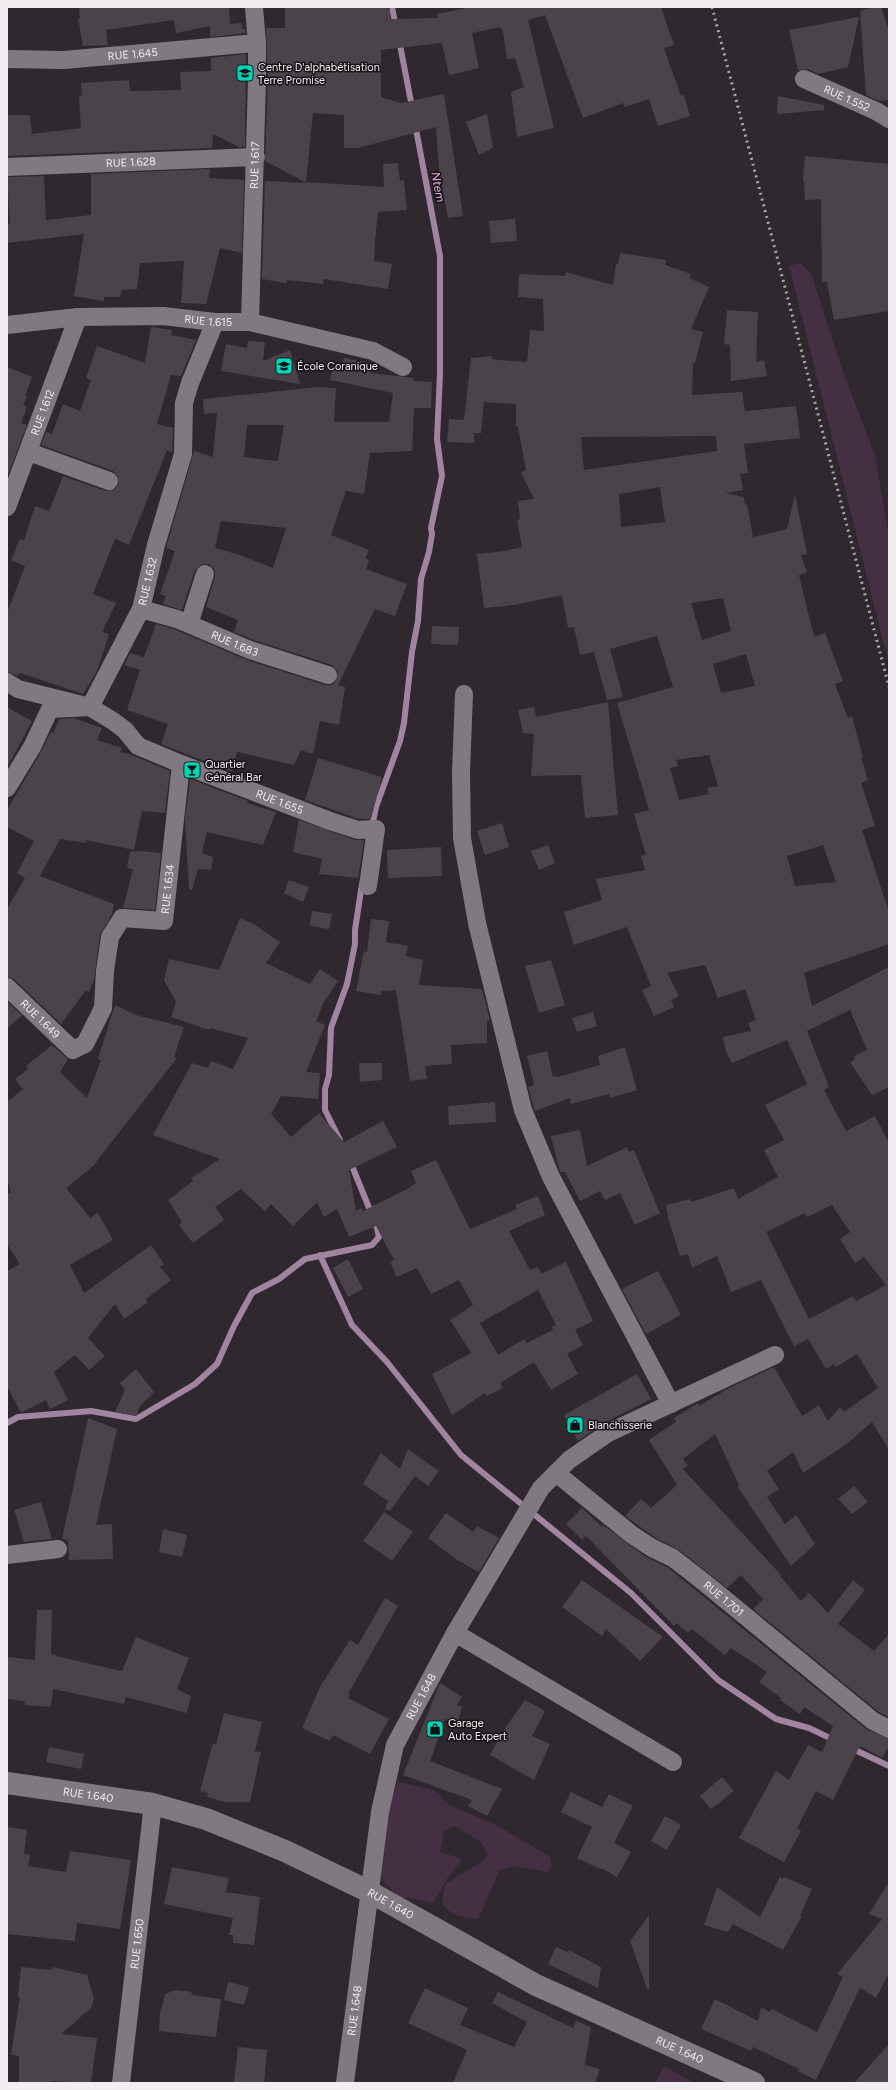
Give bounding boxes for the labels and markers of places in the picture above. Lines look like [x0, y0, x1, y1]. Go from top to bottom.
place label: Centre D'alphabétisation Terre Promise [258, 61, 380, 87]
school or university icon: Centre D'alphabétisation Terre Promise [235, 63, 255, 83]
school or university icon: École Coranique [274, 356, 294, 376]
place label: École Coranique [297, 360, 378, 373]
place label: Quartier Général Bar [205, 758, 262, 784]
bar icon: Quartier Général Bar [182, 760, 202, 780]
shop icon: Blanchisserie [565, 1415, 585, 1435]
place label: Blanchisserie [588, 1419, 652, 1432]
place label: Garage Auto Expert [448, 1717, 507, 1743]
shop icon: Garage Auto Expert [425, 1719, 445, 1739]

